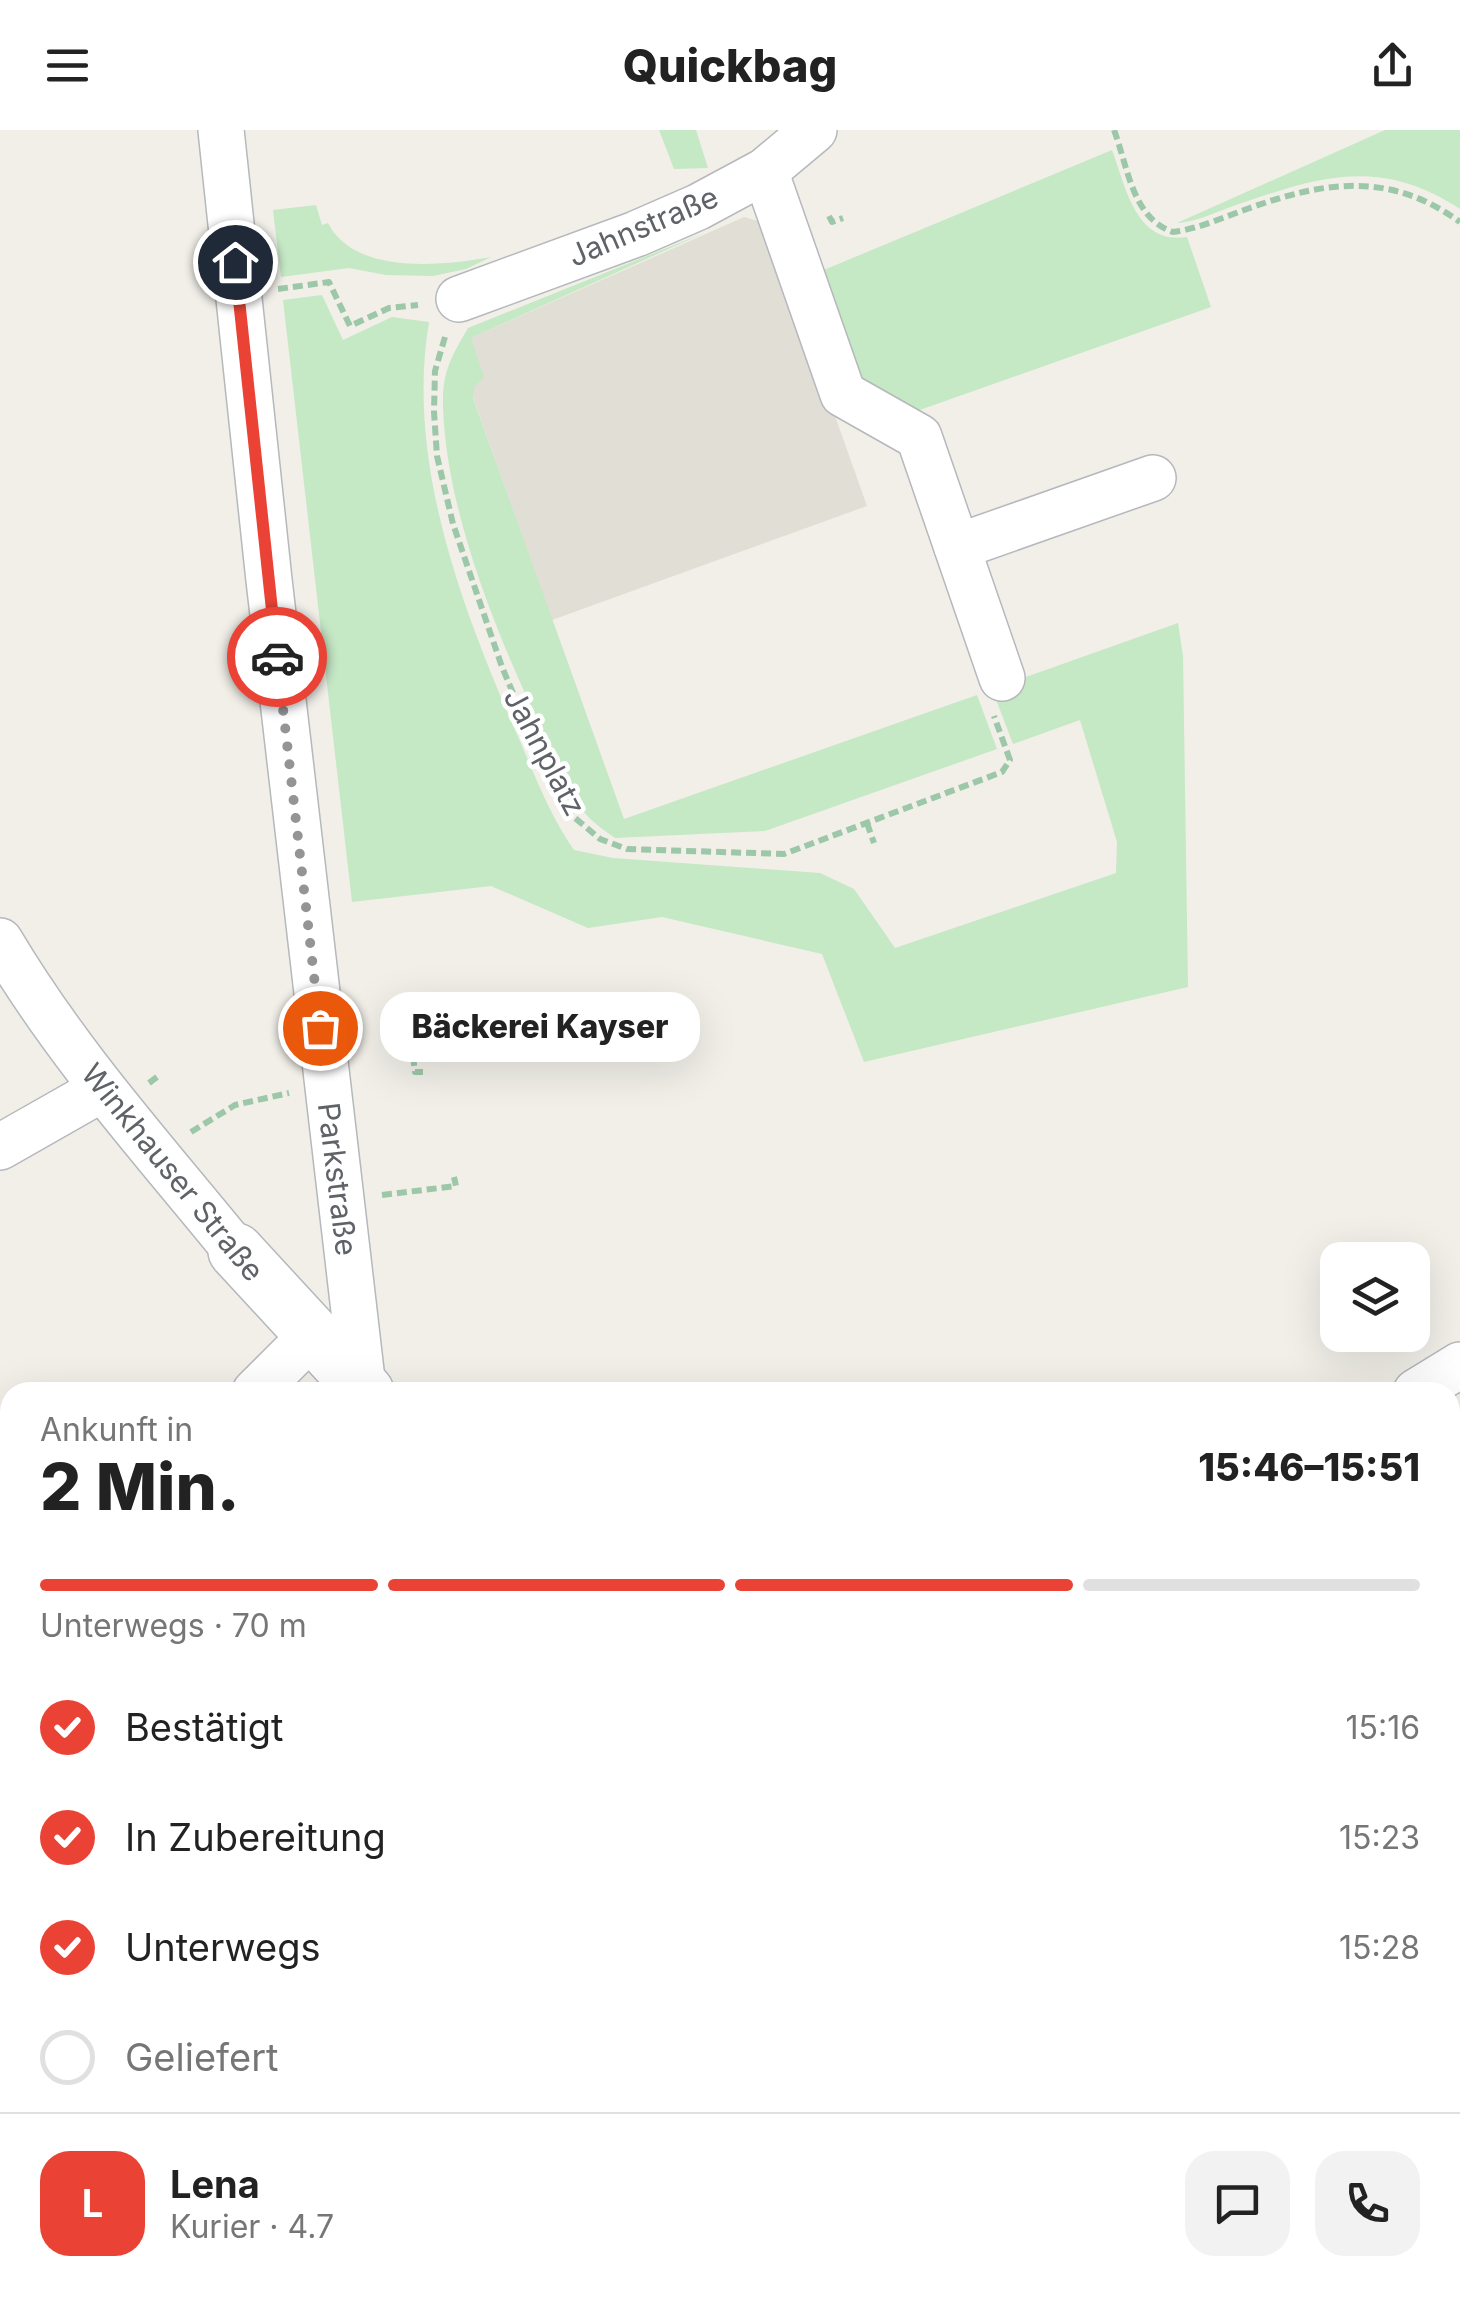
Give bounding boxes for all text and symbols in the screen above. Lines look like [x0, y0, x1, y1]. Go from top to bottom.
icon: menu [40, 38, 95, 93]
text: Quickbag [623, 38, 837, 93]
icon: share [1365, 38, 1420, 93]
street label: Jahnstraße [563, 178, 723, 274]
pin [193, 220, 278, 305]
icon: home [208, 235, 263, 290]
courier [227, 607, 327, 707]
icon: car [250, 630, 305, 685]
street label: Jahnplatz [497, 682, 593, 822]
pin [278, 986, 363, 1071]
callout: Bäckerei Kayser [380, 993, 700, 1063]
icon: bag [293, 1001, 348, 1056]
text: Bäckerei Kayser [411, 1007, 669, 1046]
street label: Winkhauser Straße [74, 1056, 272, 1288]
street label: Parkstraße [311, 1100, 365, 1258]
map controls [1320, 1242, 1430, 1352]
button: layers [1320, 1242, 1430, 1352]
text: Ankunft in [40, 1410, 193, 1449]
text: 15:46–15:51 [1198, 1444, 1420, 1490]
text: 2 Min. [40, 1447, 240, 1526]
text: Unterwegs · 70 m [40, 1606, 307, 1645]
icon: check [40, 1700, 95, 1755]
text: Bestätigt [125, 1704, 283, 1750]
text: 15:16 [1345, 1708, 1420, 1747]
icon: check [40, 1810, 95, 1865]
text: In Zubereitung [125, 1814, 386, 1860]
text: 15:23 [1339, 1818, 1420, 1857]
icon: check [40, 1920, 95, 1975]
text: Unterwegs [125, 1924, 321, 1970]
text: 15:28 [1339, 1928, 1420, 1967]
text: Geliefert [125, 2034, 279, 2080]
button: chat [1185, 2151, 1290, 2256]
button: phone [1315, 2151, 1420, 2256]
text: Lena [170, 2161, 260, 2207]
text: L [82, 2180, 103, 2226]
text: Kurier · 4.7 [170, 2207, 334, 2246]

